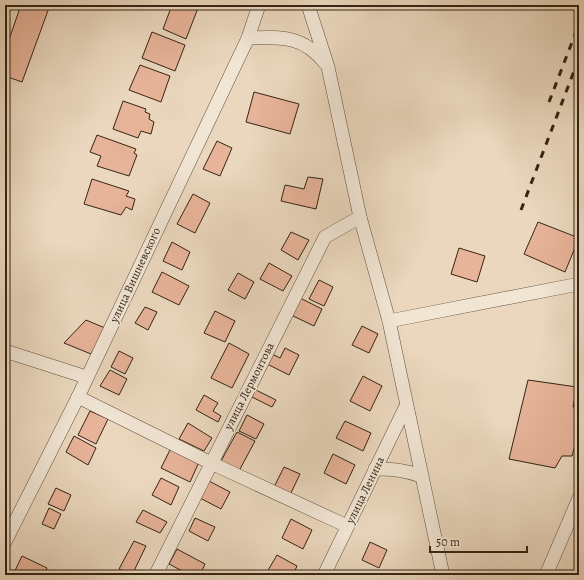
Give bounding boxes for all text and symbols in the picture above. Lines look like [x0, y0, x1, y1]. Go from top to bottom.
street label: улица Вишневского [105, 225, 164, 326]
street label: улица Лермонтова [220, 339, 278, 433]
street label: улица Ленина [341, 453, 388, 527]
scale bar [430, 528, 527, 554]
text: 50 m [436, 534, 460, 550]

